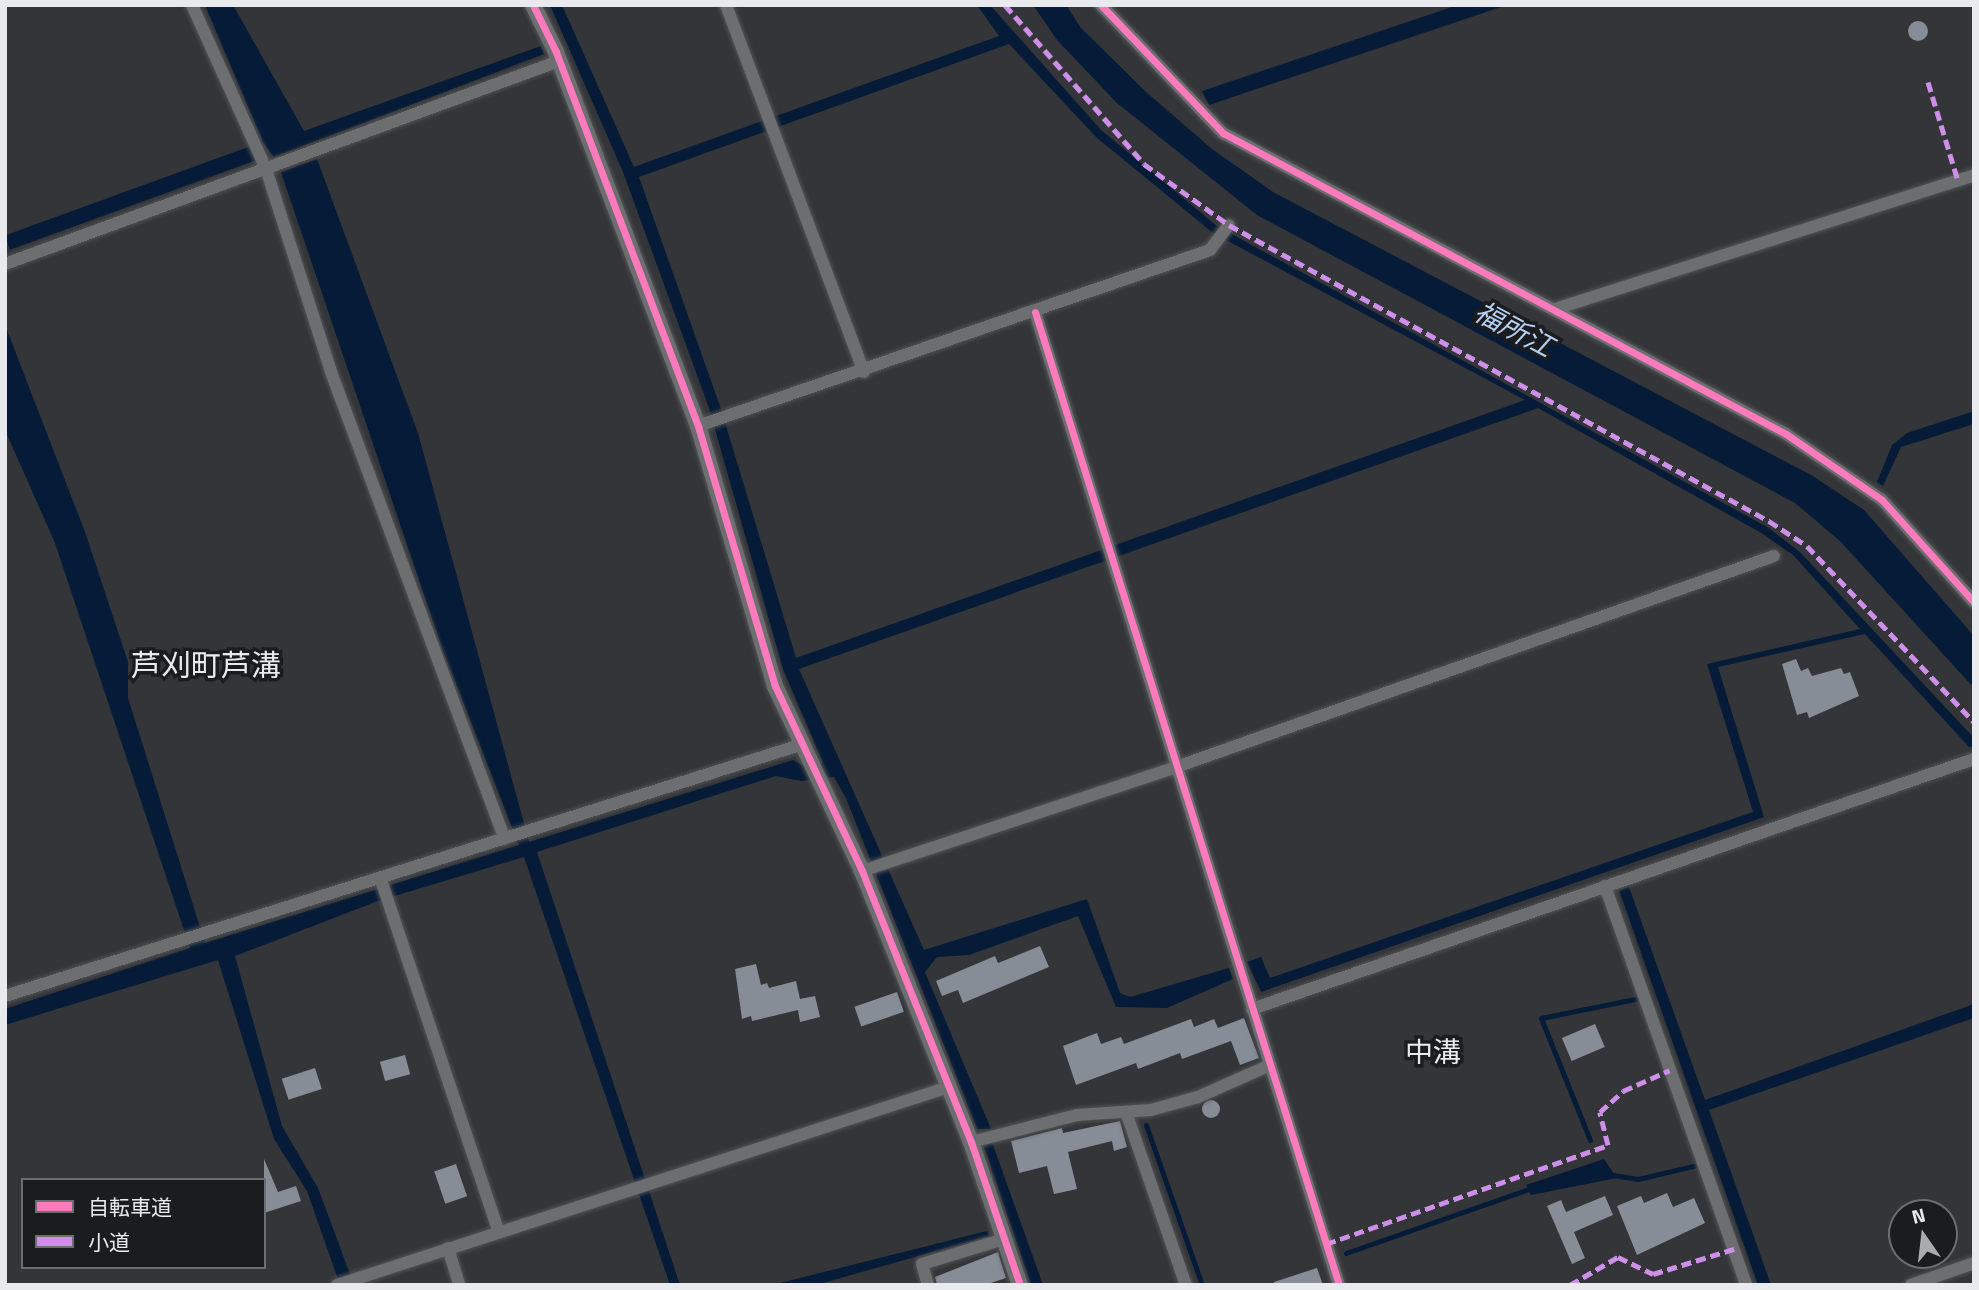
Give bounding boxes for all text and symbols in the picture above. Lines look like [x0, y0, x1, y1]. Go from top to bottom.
water label: 福所江 [1469, 294, 1559, 364]
district label: 芦刈町芦溝 [131, 647, 281, 683]
district label: 中溝 [1405, 1035, 1461, 1069]
legend [21, 1178, 266, 1269]
text: 自転車道 [88, 1191, 172, 1223]
north arrow [1888, 1199, 1958, 1269]
text: N [1908, 1199, 1928, 1231]
text: 小道 [88, 1226, 130, 1258]

